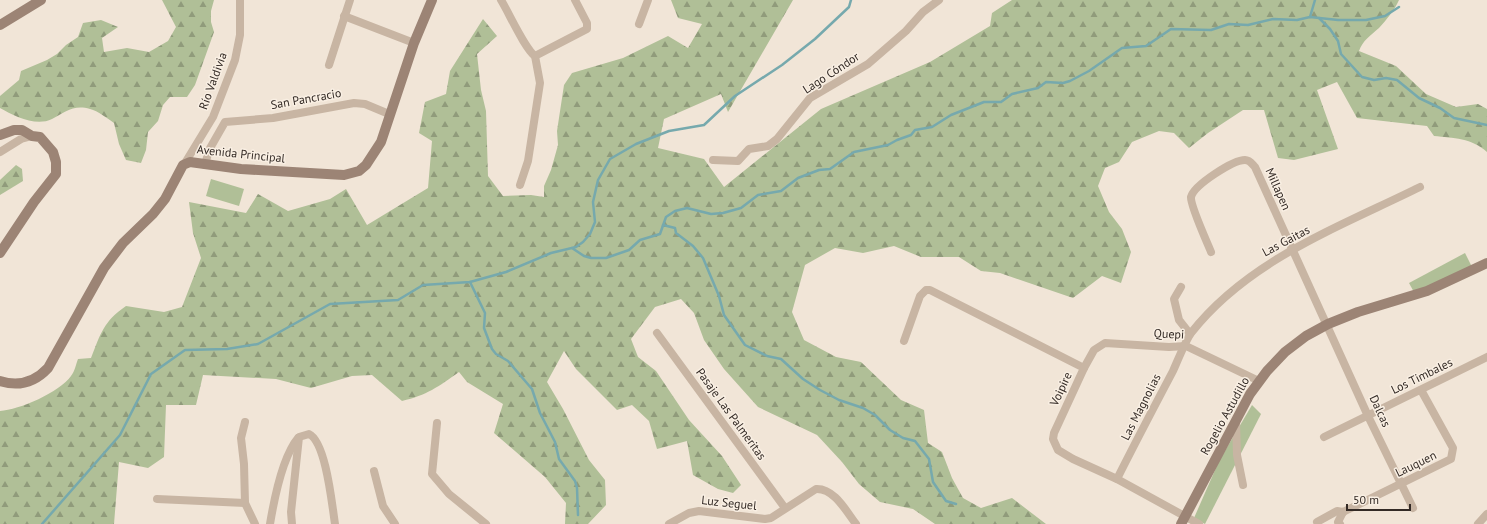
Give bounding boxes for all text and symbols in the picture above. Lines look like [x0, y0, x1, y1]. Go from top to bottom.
street label: Lago Cóndor [800, 49, 862, 96]
street label: Río Valdivia [195, 50, 230, 111]
street label: San Pancracio [269, 85, 342, 112]
street label: Avenida Principal [196, 141, 286, 166]
street label: Millapen [1262, 165, 1294, 212]
street label: Las Gaitas [1259, 222, 1312, 259]
street label: Quepi [1153, 325, 1185, 342]
street label: Los Timbales [1389, 354, 1455, 397]
street label: Pasaje Las Palmeritas [693, 365, 770, 463]
street label: Voipire [1046, 369, 1075, 409]
street label: Las Magnolias [1117, 371, 1164, 443]
street label: Rogelio Astudillo [1197, 374, 1252, 458]
street label: Dalcas [1367, 392, 1394, 429]
street label: Lauquen [1393, 447, 1439, 480]
scale bar [1347, 486, 1410, 512]
street label: Luz Seguel [701, 492, 758, 513]
text: 50 m [1353, 492, 1379, 507]

